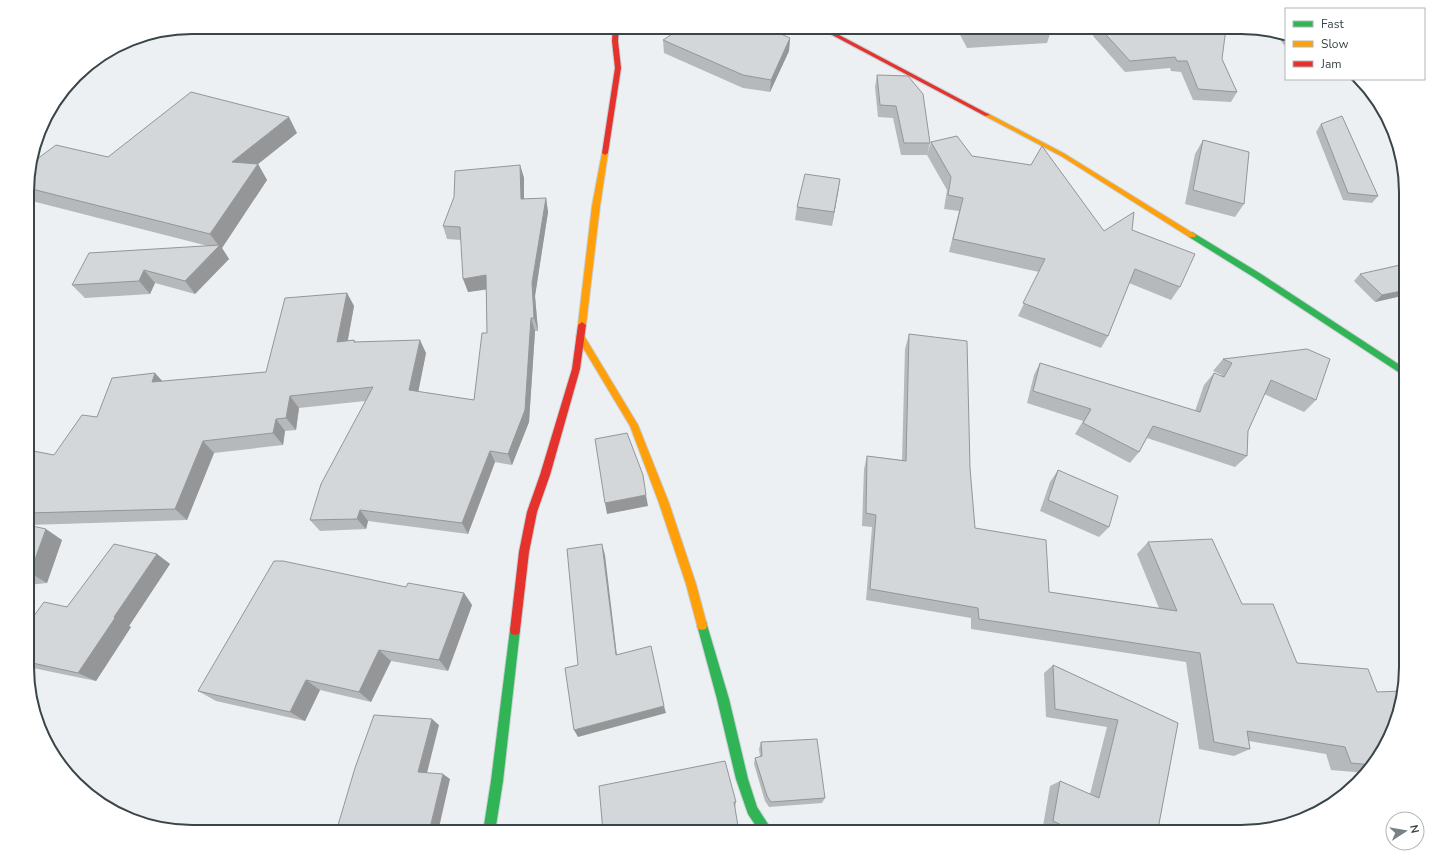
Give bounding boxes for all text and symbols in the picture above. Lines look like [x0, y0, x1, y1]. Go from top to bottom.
legend [1285, 8, 1425, 80]
text: Fast [1321, 16, 1344, 32]
text: Slow [1321, 36, 1349, 52]
text: Jam [1320, 56, 1342, 72]
north arrow [1385, 811, 1425, 851]
text: N [1406, 823, 1422, 835]

